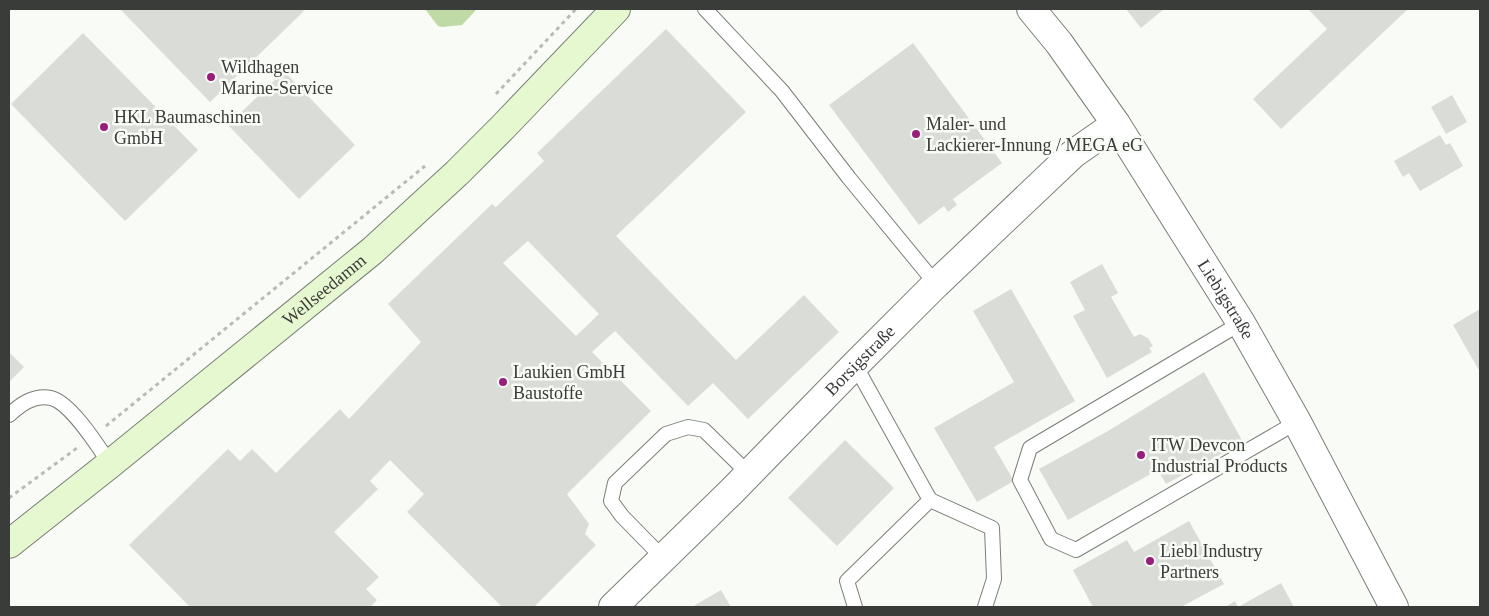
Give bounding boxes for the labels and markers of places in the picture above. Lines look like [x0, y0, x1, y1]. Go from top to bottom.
place label: Wildhagen Marine-Service [221, 57, 333, 98]
marker: Wildhagen Marine-Service [205, 71, 217, 83]
place label: HKL Baumaschinen GmbH [114, 107, 261, 148]
place label: Maler- und Lackierer-Innung / MEGA eG [926, 114, 1143, 155]
marker: HKL Baumaschinen GmbH [98, 121, 110, 133]
marker: Maler- und Lackierer-Innung / MEGA eG [910, 128, 922, 140]
place label: Laukien GmbH Baustoffe [513, 362, 625, 403]
marker: Laukien GmbH Baustoffe [497, 376, 509, 388]
place label: ITW Devcon Industrial Products [1151, 435, 1288, 476]
marker: ITW Devcon Industrial Products [1135, 449, 1147, 461]
place label: Liebl Industry Partners [1160, 541, 1262, 582]
marker: Liebl Industry Partners [1144, 555, 1156, 567]

